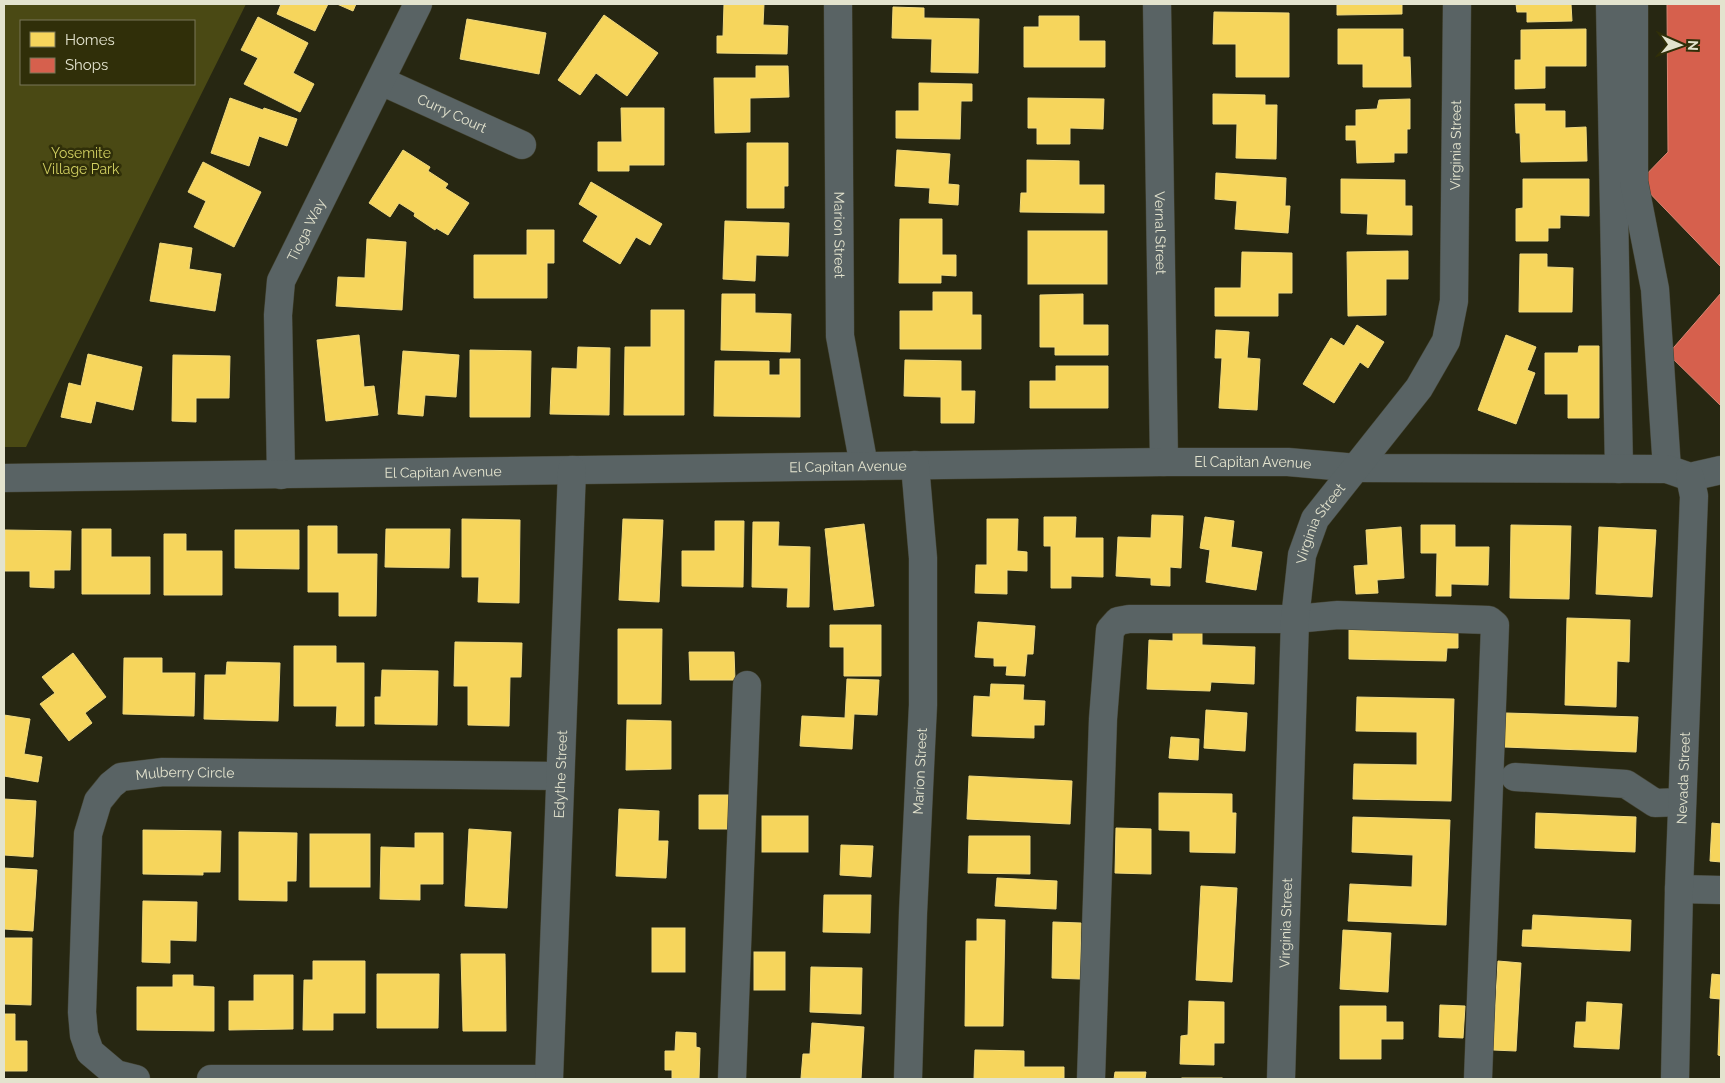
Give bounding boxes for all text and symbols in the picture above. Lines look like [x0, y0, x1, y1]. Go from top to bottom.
legend [20, 20, 195, 85]
north arrow [1655, 20, 1705, 70]
text: Homes [65, 31, 115, 49]
text: N [1685, 40, 1701, 51]
text: Shops [65, 56, 108, 74]
street label: Curry Court [415, 91, 490, 136]
street label: Virginia Street [1447, 100, 1464, 190]
park label: Yosemite Village Park [43, 145, 120, 177]
street label: Vernal Street [1152, 191, 1169, 275]
street label: Marion Street [831, 192, 848, 279]
street label: Tioga Way [284, 196, 329, 264]
street label: El Capitan Avenue [1194, 454, 1312, 472]
street label: El Capitan Avenue [789, 458, 907, 475]
street label: El Capitan Avenue [384, 463, 502, 481]
street label: Virginia Street [1293, 480, 1348, 565]
street label: Marion Street [910, 727, 930, 815]
street label: Edythe Street [551, 730, 570, 819]
street label: Nevada Street [1673, 731, 1693, 825]
street label: Mulberry Circle [135, 764, 234, 783]
street label: Virginia Street [1276, 877, 1295, 968]

